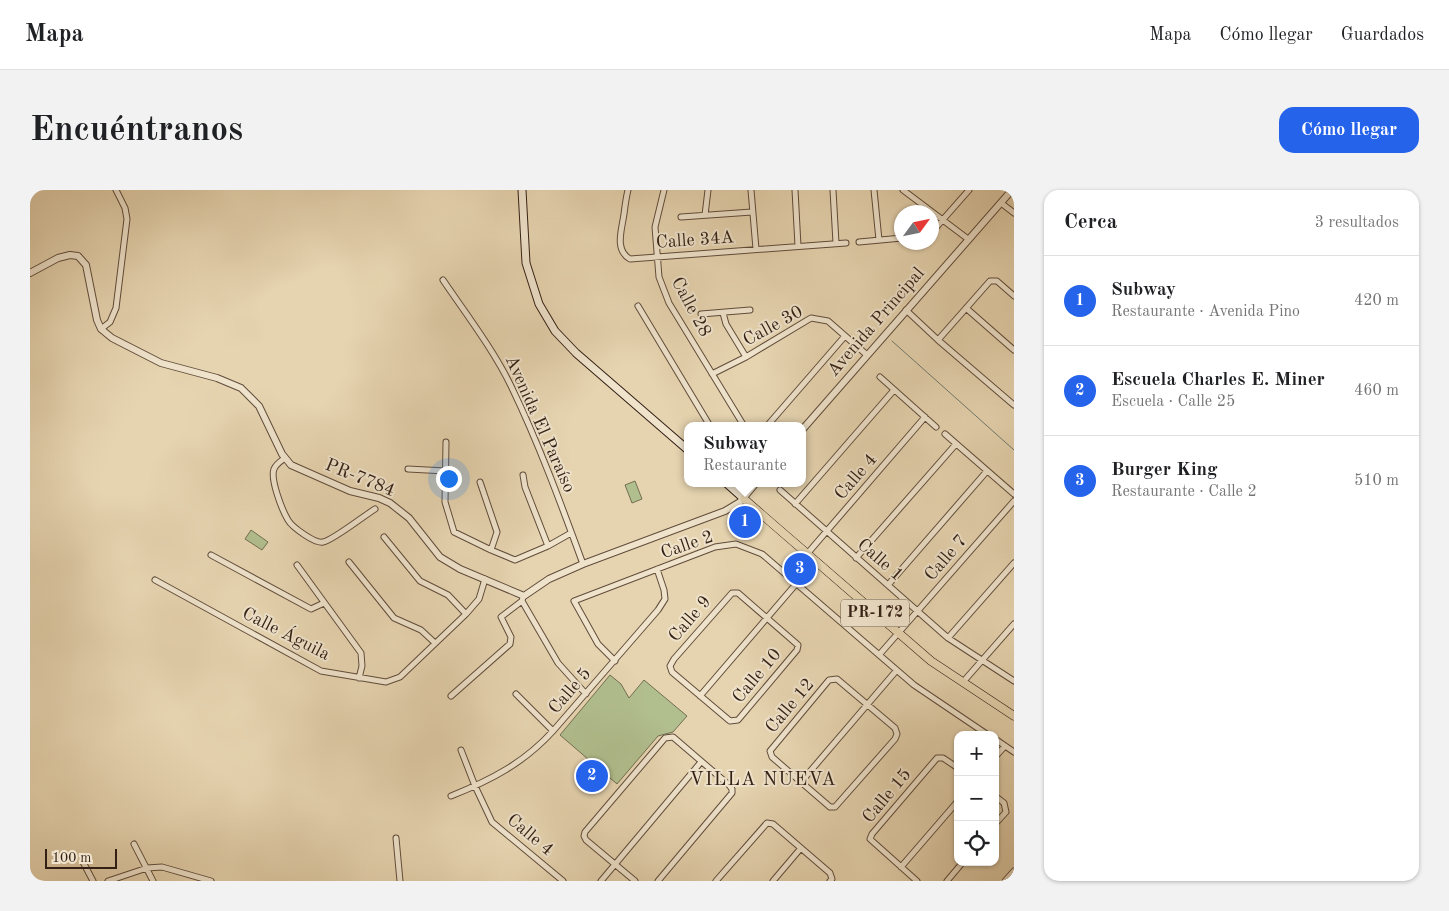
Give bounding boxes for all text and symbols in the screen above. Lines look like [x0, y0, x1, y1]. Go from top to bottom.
text: Mapa [25, 23, 84, 47]
text: Mapa [1149, 26, 1191, 44]
text: Cómo llegar [1219, 26, 1313, 44]
text: Guardados [1341, 26, 1424, 44]
button: Cómo llegar [1279, 107, 1419, 153]
text: Encuéntranos [30, 113, 243, 148]
north arrow [894, 205, 939, 250]
text: Cerca [1064, 212, 1117, 233]
text: 3 resultados [1315, 215, 1399, 231]
street label: Calle 34A [655, 228, 735, 252]
street label: Avenida Principal [824, 264, 928, 380]
street label: Calle 28 [668, 274, 714, 340]
text: Subway [1111, 281, 1176, 300]
text: 1 [1075, 293, 1085, 309]
text: 420 m [1354, 293, 1399, 309]
street label: Calle 30 [740, 302, 806, 350]
text: Restaurante · Avenida Pino [1111, 304, 1300, 320]
street label: Avenida El Paraíso [502, 353, 578, 495]
text: Escuela Charles E. Miner [1111, 371, 1325, 390]
text: 2 [1075, 383, 1085, 399]
text: 460 m [1354, 383, 1399, 399]
text: Escuela · Calle 25 [1111, 394, 1235, 410]
popup [684, 422, 806, 487]
text: Subway [703, 435, 768, 454]
street label: Calle 4 [831, 451, 881, 503]
street label: PR-7784 [323, 456, 397, 500]
text: Restaurante [703, 458, 787, 474]
text: Burger King [1111, 461, 1218, 480]
your location [436, 466, 462, 492]
text: 3 [1075, 473, 1085, 489]
text: 510 m [1354, 473, 1399, 489]
text: Restaurante · Calle 2 [1111, 484, 1257, 500]
pin: 1 [729, 503, 761, 541]
street label: Calle 2 [658, 528, 716, 562]
street label: Calle 7 [921, 532, 971, 584]
street label: Calle 1 [854, 535, 906, 585]
pin: 3 [784, 550, 816, 588]
street label: Calle 9 [665, 593, 715, 645]
road number: PR-172 [841, 599, 909, 626]
street label: Calle Águila [239, 601, 335, 664]
street label: Calle 10 [729, 645, 785, 707]
street label: Calle 5 [545, 665, 595, 717]
street label: Calle 12 [762, 675, 818, 737]
map controls [954, 731, 999, 866]
button: + [954, 731, 999, 776]
pin: 2 [576, 757, 608, 795]
street label: Calle 15 [859, 765, 915, 827]
district label: VILLA NUEVA [689, 771, 837, 790]
button: − [954, 776, 999, 821]
street label: Calle 4 [503, 811, 557, 859]
button: locate [954, 821, 999, 866]
scale bar [45, 846, 118, 869]
text: 100 m [52, 851, 91, 865]

